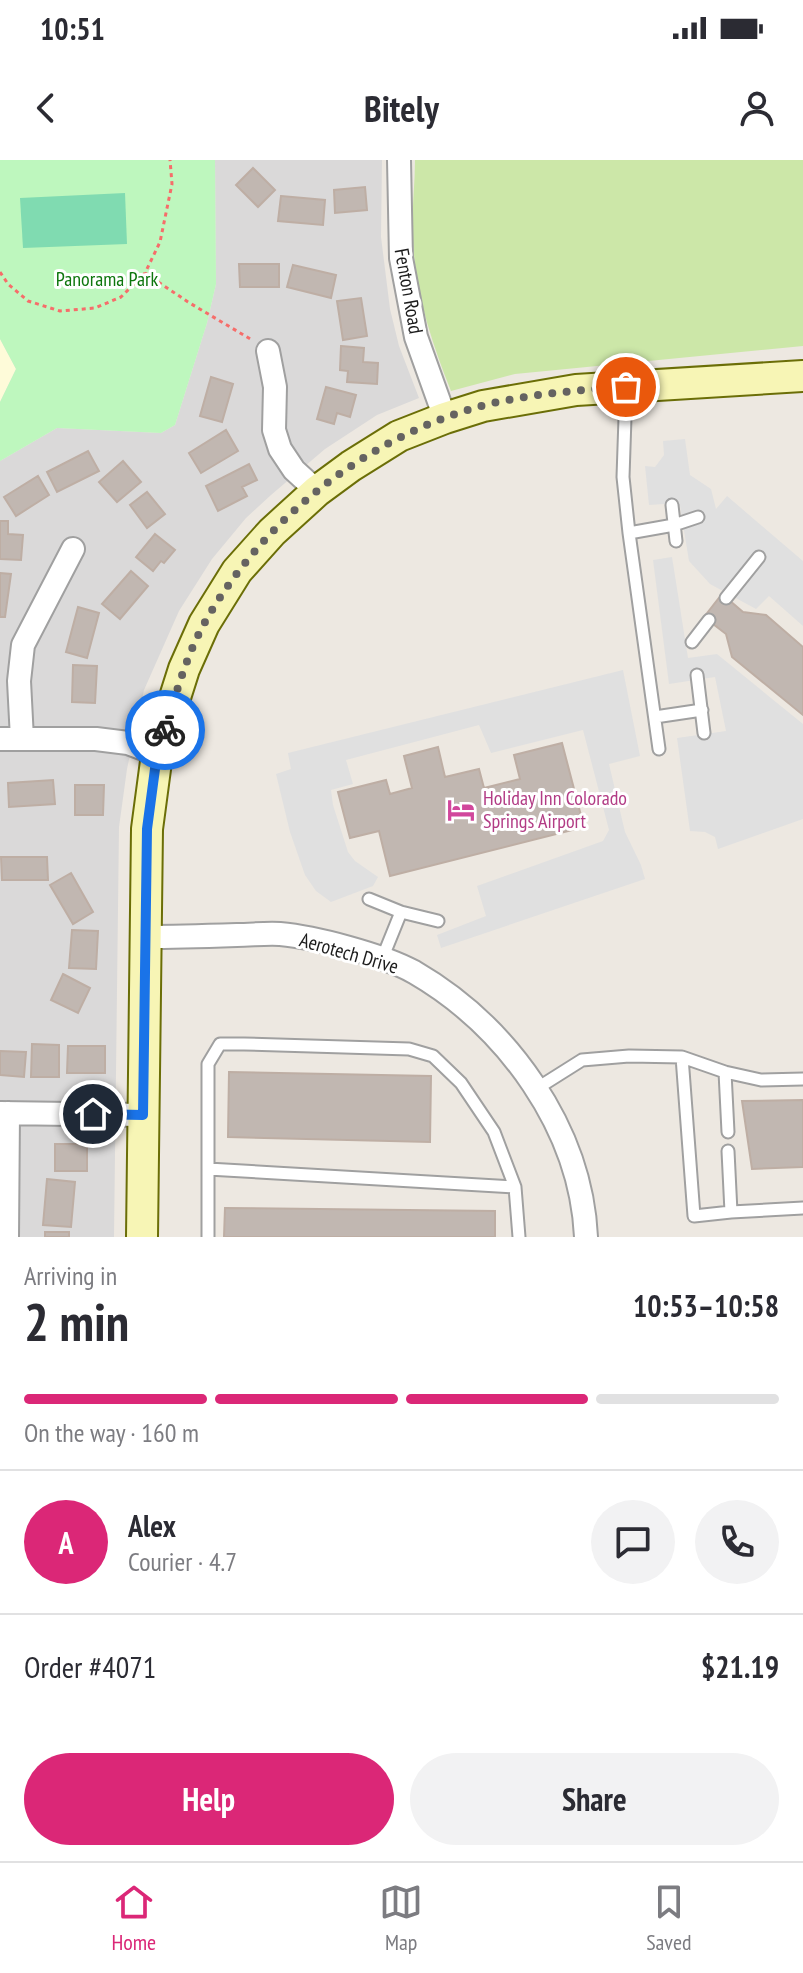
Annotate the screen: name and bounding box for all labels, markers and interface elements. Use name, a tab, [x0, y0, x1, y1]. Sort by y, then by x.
text: 10:51	[40, 9, 105, 48]
text: Bitely	[364, 85, 439, 132]
icon: back	[24, 86, 68, 130]
icon: person	[735, 86, 779, 130]
street label: Fenton Road	[389, 246, 429, 336]
park label: Panorama Park	[56, 266, 158, 292]
pin	[592, 353, 660, 421]
icon: bag	[604, 365, 648, 409]
courier	[125, 690, 205, 770]
icon: bike	[143, 708, 187, 752]
place label: Holiday Inn Colorado Springs Airport	[483, 785, 627, 834]
hotel icon: Holiday Inn Colorado Springs Airport	[446, 795, 476, 825]
street label: Aerotech Drive	[297, 927, 401, 979]
pin	[59, 1080, 127, 1148]
icon: home	[71, 1092, 115, 1136]
text: Arriving in	[24, 1259, 117, 1292]
text: 10:53–10:58	[633, 1286, 779, 1325]
text: 2 min	[24, 1288, 129, 1355]
text: On the way · 160 m	[24, 1416, 199, 1449]
button: chat	[591, 1500, 675, 1584]
button: phone	[695, 1500, 779, 1584]
text: Alex	[128, 1506, 176, 1545]
text: A	[58, 1523, 74, 1562]
text: Courier · 4.7	[128, 1545, 237, 1578]
text: Order #4071	[24, 1647, 156, 1686]
text: $21.19	[701, 1647, 779, 1686]
button: Help	[24, 1753, 394, 1845]
button: Share	[410, 1753, 779, 1845]
tab: Home	[111, 1880, 156, 1956]
tab: Map	[379, 1880, 423, 1956]
tab: Saved	[646, 1880, 692, 1956]

